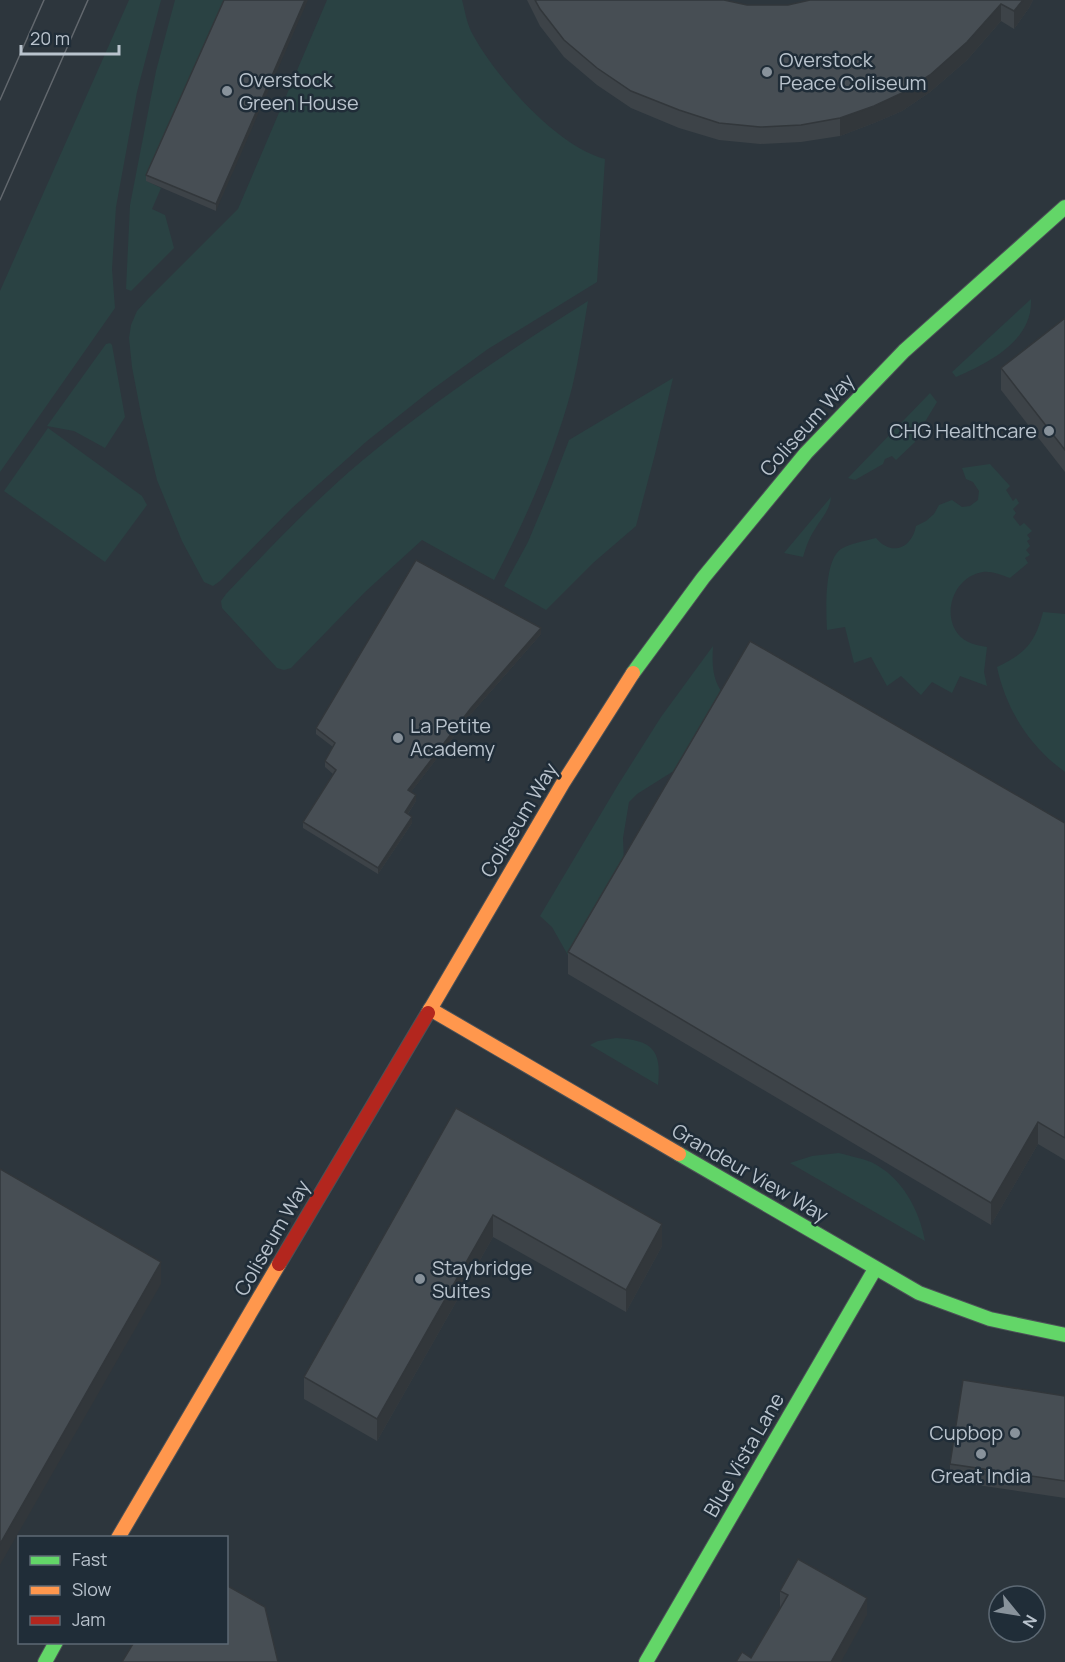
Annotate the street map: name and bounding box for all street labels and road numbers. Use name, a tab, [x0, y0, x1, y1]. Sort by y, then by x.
street label: Coliseum Way	[753, 367, 860, 482]
street label: Coliseum Way	[474, 757, 564, 882]
street label: Grandeur View Way	[667, 1117, 834, 1229]
street label: Coliseum Way	[228, 1175, 316, 1301]
street label: Blue Vista Lane	[697, 1388, 790, 1522]

